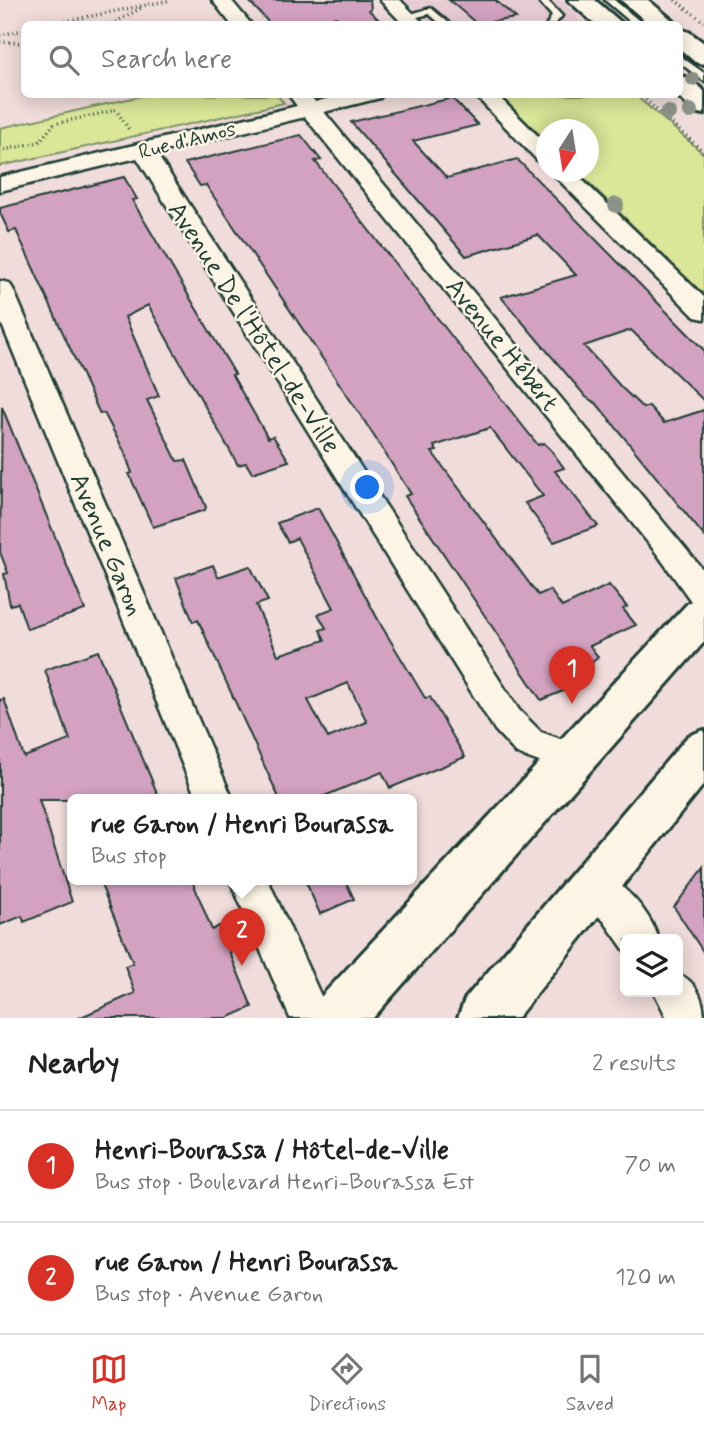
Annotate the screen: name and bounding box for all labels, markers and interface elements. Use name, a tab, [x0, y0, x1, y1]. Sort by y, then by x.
search box	[21, 21, 683, 98]
icon: search	[45, 41, 83, 79]
text: Search here	[101, 43, 232, 77]
street label: Rue d'Amos	[136, 115, 239, 167]
north arrow	[536, 119, 599, 182]
street label: Avenue De l'Hôtel-de-Ville	[159, 196, 348, 461]
street label: Avenue Hébert	[437, 271, 566, 419]
street label: Avenue Garon	[61, 468, 152, 621]
your location	[350, 470, 384, 504]
pin: 1	[549, 646, 595, 704]
popup	[67, 794, 417, 885]
text: rue Garon / Henri Bourassa	[91, 808, 393, 842]
text: Bus stop	[91, 842, 167, 872]
pin: 2	[219, 908, 265, 966]
map controls	[620, 934, 683, 997]
button: layers	[620, 934, 683, 997]
text: Nearby	[28, 1044, 119, 1083]
text: 2 results	[592, 1049, 676, 1079]
text: Henri-Bourassa / Hôtel-de-Ville	[95, 1134, 449, 1168]
text: 1	[46, 1151, 56, 1181]
text: 70 m	[624, 1151, 676, 1181]
text: Bus stop · Boulevard Henri-Bourassa Est	[95, 1168, 474, 1198]
text: rue Garon / Henri Bourassa	[95, 1246, 397, 1280]
text: 2	[45, 1263, 57, 1293]
text: 120 m	[615, 1263, 676, 1293]
text: Bus stop · Avenue Garon	[95, 1280, 323, 1310]
tab: Map	[90, 1350, 128, 1417]
tab: Directions	[308, 1350, 386, 1417]
tab: Saved	[566, 1350, 614, 1417]

